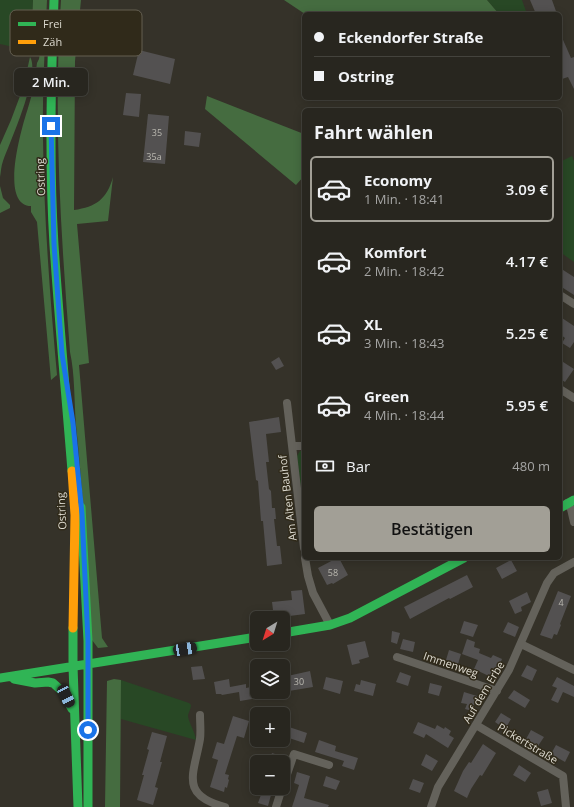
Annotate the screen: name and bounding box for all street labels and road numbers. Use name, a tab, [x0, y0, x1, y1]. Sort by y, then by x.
street label: Ostring	[32, 158, 48, 196]
street label: Am Alten Bauhof	[274, 453, 300, 542]
street label: Ostring	[53, 492, 69, 530]
street label: Immenweg	[422, 648, 480, 680]
street label: Auf dem Erbe	[459, 658, 507, 726]
street label: Pickertstraße	[495, 719, 561, 767]

